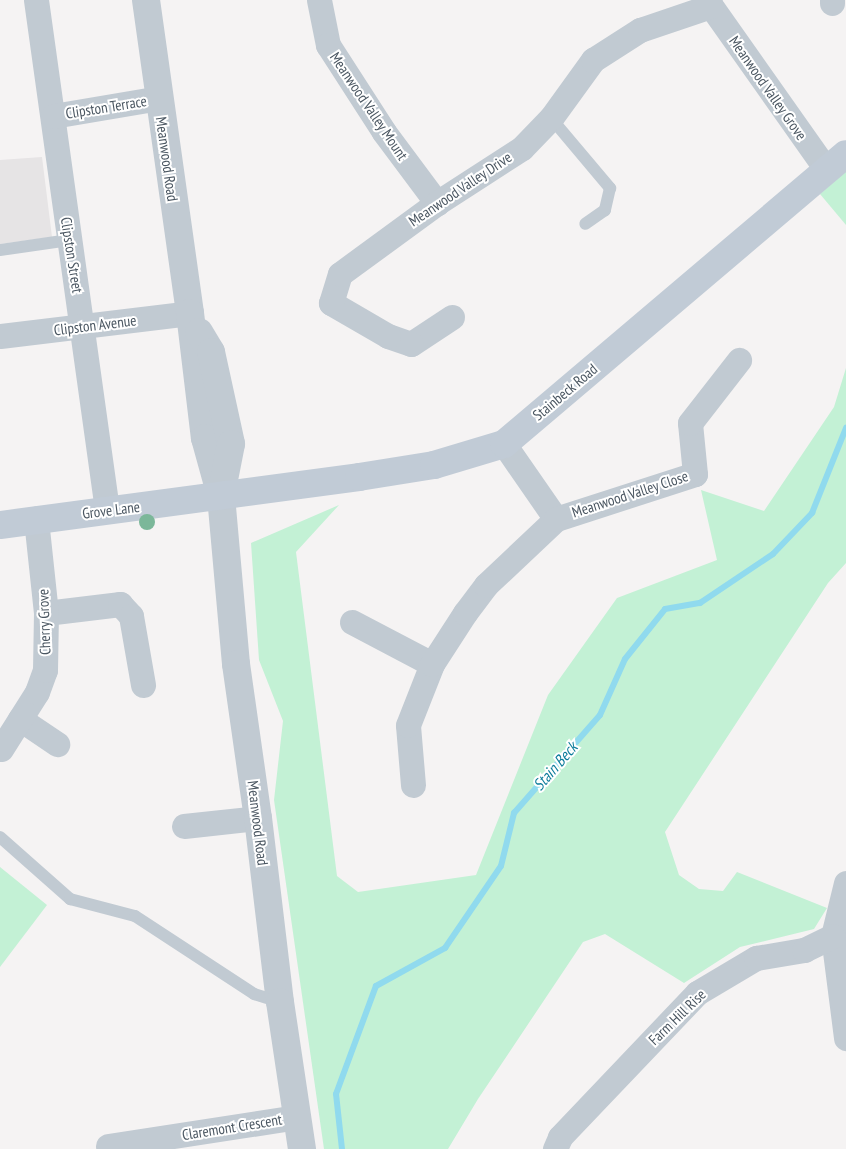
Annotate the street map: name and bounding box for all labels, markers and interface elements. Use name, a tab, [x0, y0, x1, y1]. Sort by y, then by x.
street label: Meanwood Valley Grove	[725, 32, 811, 144]
street label: Meanwood Valley Mount	[326, 48, 412, 164]
street label: Clipston Terrace	[64, 92, 148, 122]
street label: Meanwood Road	[152, 116, 182, 202]
street label: Meanwood Valley Drive	[405, 148, 515, 230]
street label: Clipston Street	[57, 216, 87, 294]
street label: Clipston Avenue	[53, 311, 137, 339]
street label: Stainbeck Road	[529, 360, 601, 424]
street label: Meanwood Valley Close	[569, 467, 691, 521]
street label: Grove Lane	[81, 498, 141, 522]
street label: Cherry Grove	[34, 588, 54, 656]
water label: Stain Beck	[529, 738, 581, 794]
street label: Meanwood Road	[244, 780, 272, 866]
street label: Farm Hill Rise	[645, 985, 709, 1049]
street label: Claremont Crescent	[181, 1110, 283, 1144]

